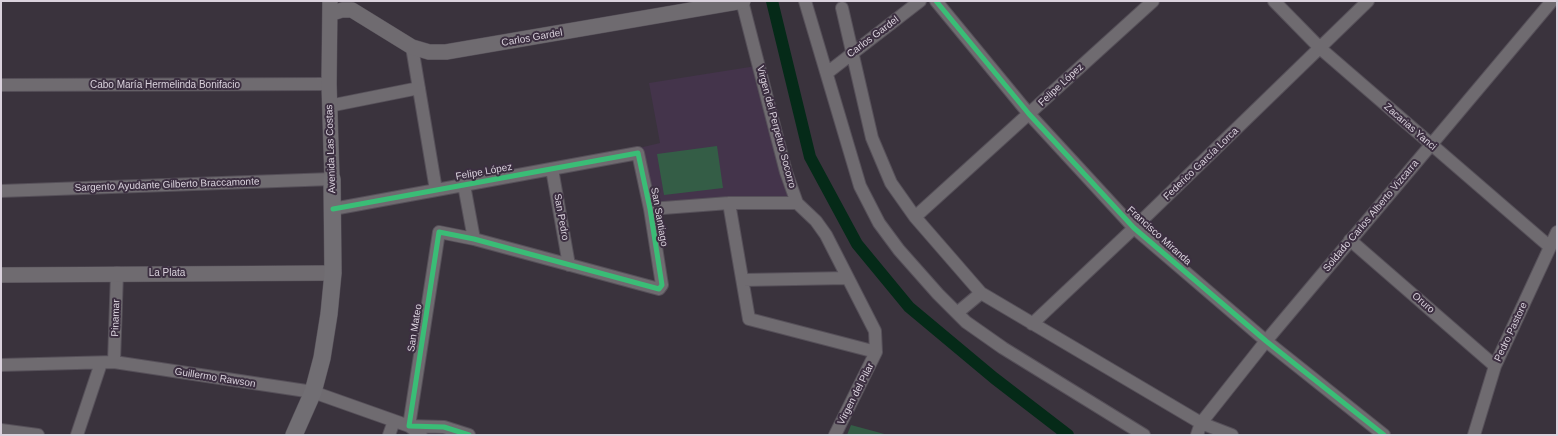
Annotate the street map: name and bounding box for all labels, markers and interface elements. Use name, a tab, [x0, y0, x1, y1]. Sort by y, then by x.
street label: Carlos Gardel	[845, 14, 901, 60]
street label: Carlos Gardel	[501, 27, 563, 49]
street label: Felipe López	[1036, 61, 1086, 109]
street label: Virgen del Perpetuo Socorro	[754, 65, 798, 189]
street label: Cabo María Hermelinda Bonifacio	[90, 79, 240, 91]
street label: Zacarias Yanci	[1381, 101, 1439, 153]
street label: Avenida Las Costas	[323, 104, 339, 194]
street label: Federico García Lorca	[1161, 125, 1241, 203]
street label: Soldado Carlos Alberto Vizcarra	[1321, 158, 1421, 274]
street label: Felipe López	[455, 161, 513, 183]
street label: Sargento Ayudante Gilberto Braccamonte	[74, 176, 260, 194]
street label: San Santiago	[648, 186, 670, 248]
street label: San Pedro	[551, 193, 571, 241]
street label: Francisco Miranda	[1124, 204, 1194, 268]
street label: La Plata	[149, 267, 185, 279]
street label: Oruro	[1409, 290, 1437, 316]
street label: Pinamar	[109, 299, 123, 337]
street label: Pedro Pastore	[1492, 300, 1530, 364]
street label: San Mateo	[405, 303, 425, 353]
street label: Virgen del Pilar	[835, 361, 877, 427]
street label: Guillermo Rawson	[174, 366, 256, 390]

